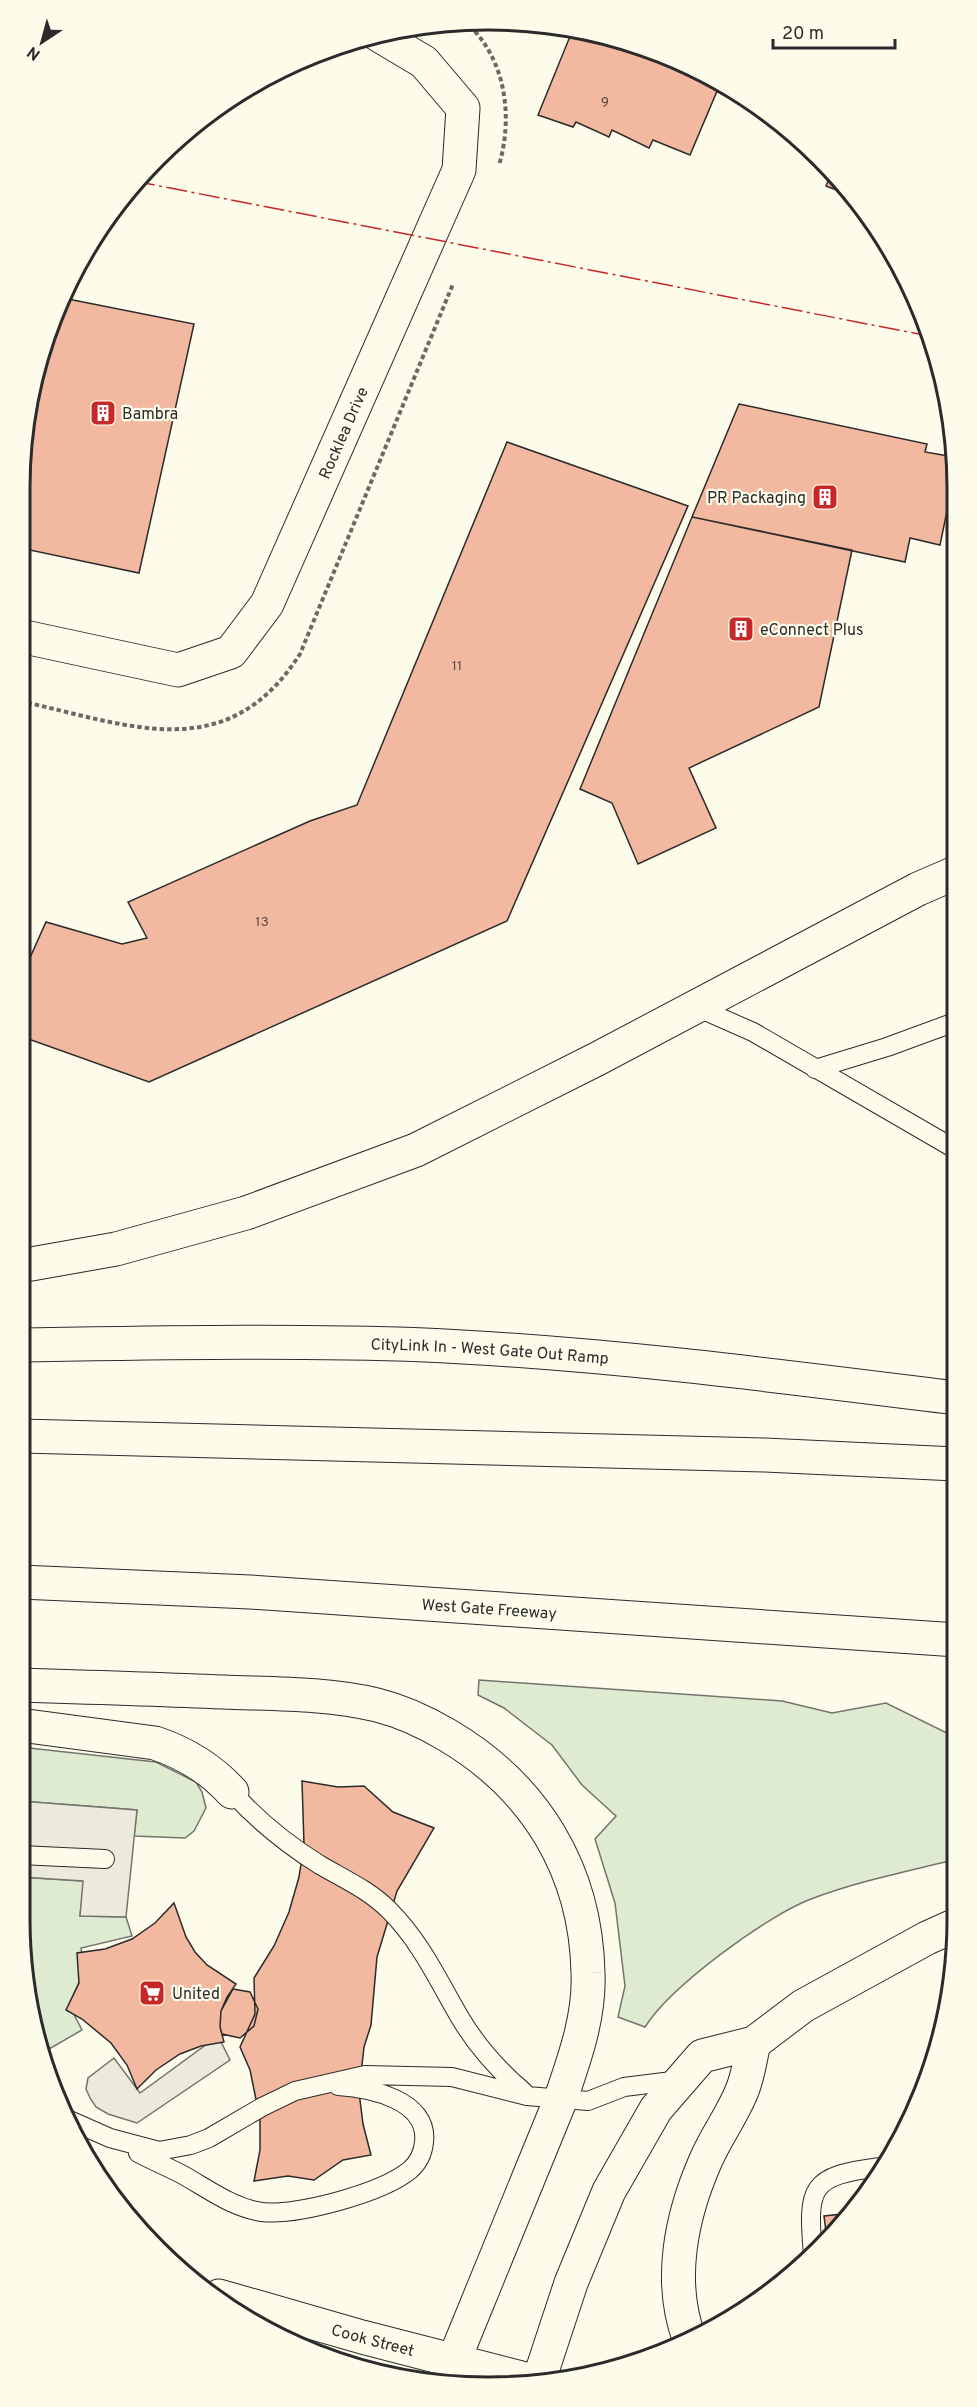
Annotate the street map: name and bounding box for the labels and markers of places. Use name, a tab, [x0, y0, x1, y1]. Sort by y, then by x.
building icon: Bambra	[88, 398, 118, 428]
place label: Bambra	[122, 405, 178, 425]
building icon: PR Packaging	[810, 482, 840, 512]
place label: PR Packaging	[707, 489, 806, 509]
building icon: eConnect Plus	[726, 614, 756, 644]
place label: eConnect Plus	[760, 621, 864, 641]
supermarket icon: United	[137, 1978, 167, 2008]
place label: United	[172, 1985, 220, 2005]

